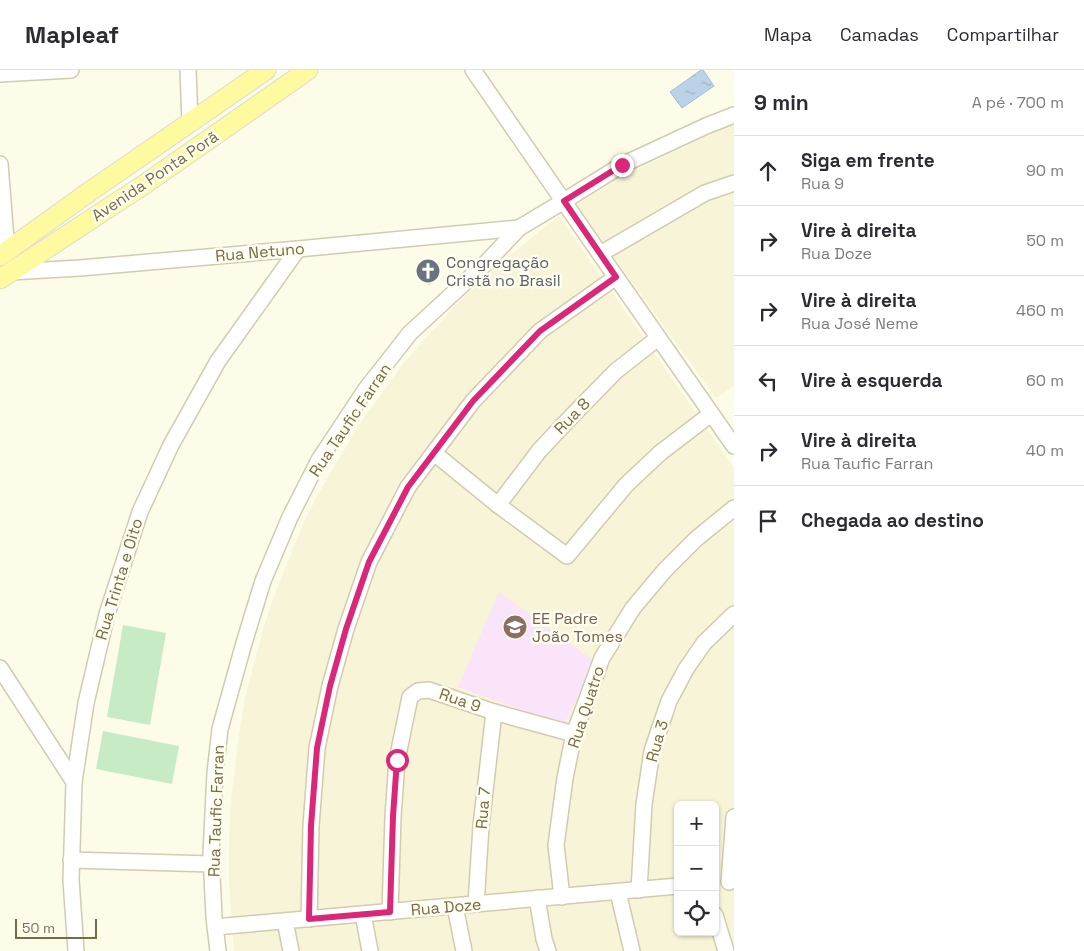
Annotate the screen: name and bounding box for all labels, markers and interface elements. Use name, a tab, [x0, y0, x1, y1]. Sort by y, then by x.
text: Mapleaf	[25, 19, 119, 50]
text: Mapa	[764, 23, 812, 46]
text: Camadas	[840, 23, 919, 46]
text: Compartilhar	[947, 23, 1059, 46]
text: 9 min	[754, 89, 809, 116]
text: A pé · 700 m	[972, 92, 1064, 113]
street label: Avenida Ponta Porã	[88, 126, 222, 226]
text: Siga em frente	[801, 148, 935, 173]
route end	[611, 154, 634, 177]
icon: ahead	[754, 157, 782, 185]
text: 90 m	[1026, 160, 1064, 181]
text: Rua 9	[801, 173, 844, 194]
text: Vire à direita	[801, 218, 917, 243]
icon: right	[754, 227, 782, 255]
text: 50 m	[1026, 230, 1064, 251]
street label: Rua Netuno	[214, 238, 306, 266]
text: Rua Doze	[801, 243, 872, 264]
place label: Congregação Cristã no Brasil	[446, 252, 561, 291]
church icon: Congregação Cristã no Brasil	[415, 258, 441, 284]
text: Vire à direita	[801, 288, 917, 313]
icon: right	[754, 297, 782, 325]
text: 460 m	[1016, 300, 1064, 321]
text: Rua José Neme	[801, 313, 919, 334]
street label: Rua Taufic Farran	[304, 359, 396, 481]
icon: left	[754, 367, 782, 395]
text: Vire à esquerda	[801, 368, 943, 393]
text: 60 m	[1026, 370, 1064, 391]
street label: Rua 8	[549, 393, 595, 439]
text: Vire à direita	[801, 428, 917, 453]
icon: right	[754, 437, 782, 465]
text: 40 m	[1026, 440, 1064, 461]
text: Rua Taufic Farran	[801, 453, 933, 474]
icon: arrive	[754, 507, 782, 535]
text: Chegada ao destino	[801, 508, 984, 533]
street label: Rua Trinta e Oito	[90, 516, 148, 642]
place label: EE Padre João Tomes	[532, 608, 623, 647]
school or university icon: EE Padre João Tomes	[502, 614, 528, 640]
street label: Rua Quatro	[563, 663, 609, 751]
street label: Rua 9	[436, 683, 484, 717]
street label: Rua 3	[641, 717, 673, 765]
street label: Rua Taufic Farran	[203, 744, 229, 878]
route start	[386, 749, 409, 772]
street label: Rua 7	[471, 786, 495, 830]
map controls	[674, 801, 719, 936]
button: +	[674, 801, 719, 846]
button: −	[674, 846, 719, 891]
button: locate	[674, 891, 719, 936]
street label: Rua Doze	[410, 893, 482, 921]
scale bar	[15, 916, 98, 939]
text: 50 m	[22, 919, 55, 937]

